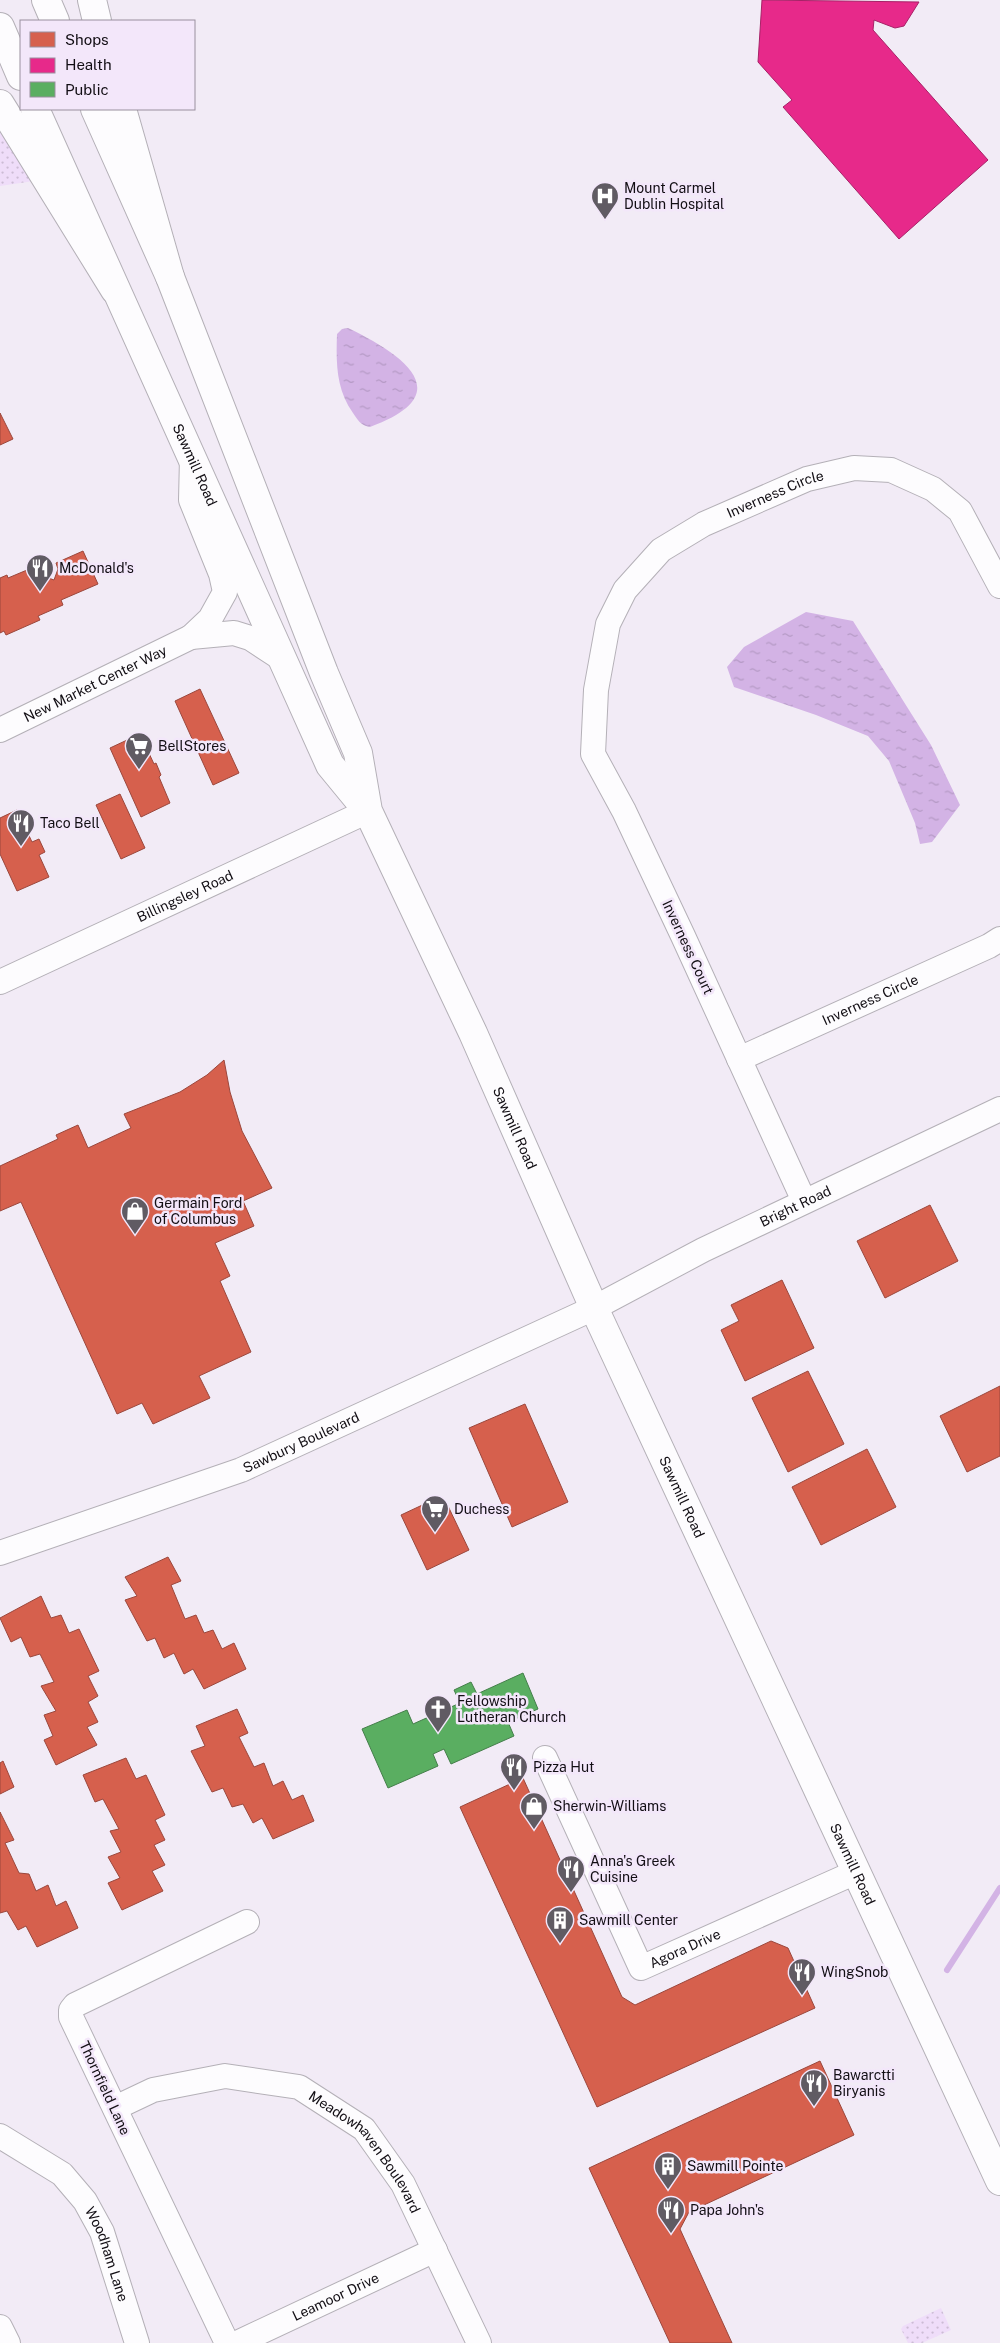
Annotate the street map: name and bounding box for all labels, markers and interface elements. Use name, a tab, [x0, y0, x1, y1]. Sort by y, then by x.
legend	[20, 20, 195, 110]
text: Shops	[65, 31, 109, 48]
text: Health	[65, 56, 112, 73]
text: Public	[65, 81, 109, 98]
place label: Mount Carmel Dublin Hospital	[624, 180, 724, 212]
hospital icon: Mount Carmel Dublin Hospital	[590, 181, 620, 220]
street label: Sawmill Road	[170, 421, 220, 508]
street label: Inverness Circle	[724, 467, 825, 521]
restaurant icon: McDonald's	[25, 553, 55, 592]
place label: McDonald's	[59, 560, 134, 576]
street label: New Market Center Way	[21, 642, 170, 725]
supermarket icon: BellStores	[124, 731, 154, 770]
place label: BellStores	[158, 738, 226, 754]
restaurant icon: Taco Bell	[6, 808, 36, 847]
place label: Taco Bell	[40, 815, 100, 831]
street label: Billingsley Road	[134, 867, 236, 925]
street label: Inverness Court	[659, 897, 717, 997]
street label: Inverness Circle	[820, 971, 921, 1028]
street label: Sawmill Road	[490, 1084, 540, 1172]
street label: Bright Road	[757, 1182, 834, 1230]
place label: Germain Ford of Columbus	[154, 1195, 242, 1227]
shop icon: Germain Ford of Columbus	[120, 1196, 150, 1235]
street label: Sawbury Boulevard	[240, 1409, 362, 1476]
street label: Sawmill Road	[656, 1453, 708, 1540]
supermarket icon: Duchess	[420, 1494, 450, 1533]
place label: Duchess	[454, 1501, 509, 1517]
place label: Fellowship Lutheran Church	[457, 1693, 566, 1725]
church icon: Fellowship Lutheran Church	[423, 1694, 453, 1733]
restaurant icon: Pizza Hut	[499, 1752, 529, 1791]
place label: Pizza Hut	[533, 1759, 595, 1775]
shop icon: Sherwin-Williams	[519, 1791, 549, 1830]
place label: Sherwin-Williams	[553, 1798, 666, 1814]
street label: Sawmill Road	[827, 1821, 879, 1908]
place label: Anna's Greek Cuisine	[590, 1853, 675, 1885]
restaurant icon: Anna's Greek Cuisine	[556, 1854, 586, 1893]
building icon: Sawmill Center	[545, 1905, 575, 1944]
place label: Sawmill Center	[579, 1912, 678, 1928]
street label: Agora Drive	[647, 1926, 723, 1971]
restaurant icon: WingSnob	[787, 1957, 817, 1996]
place label: WingSnob	[821, 1964, 888, 1980]
street label: Thornfield Lane	[76, 2039, 134, 2138]
place label: Bawarctti Biryanis	[833, 2067, 895, 2099]
restaurant icon: Bawarctti Biryanis	[799, 2068, 829, 2107]
street label: Meadowhaven Boulevard	[306, 2088, 424, 2216]
building icon: Sawmill Pointe	[653, 2151, 683, 2190]
place label: Sawmill Pointe	[687, 2158, 783, 2174]
restaurant icon: Papa John's	[656, 2195, 686, 2234]
place label: Papa John's	[690, 2202, 764, 2218]
street label: Woodham Lane	[82, 2204, 131, 2304]
street label: Leamoor Drive	[290, 2269, 382, 2324]

